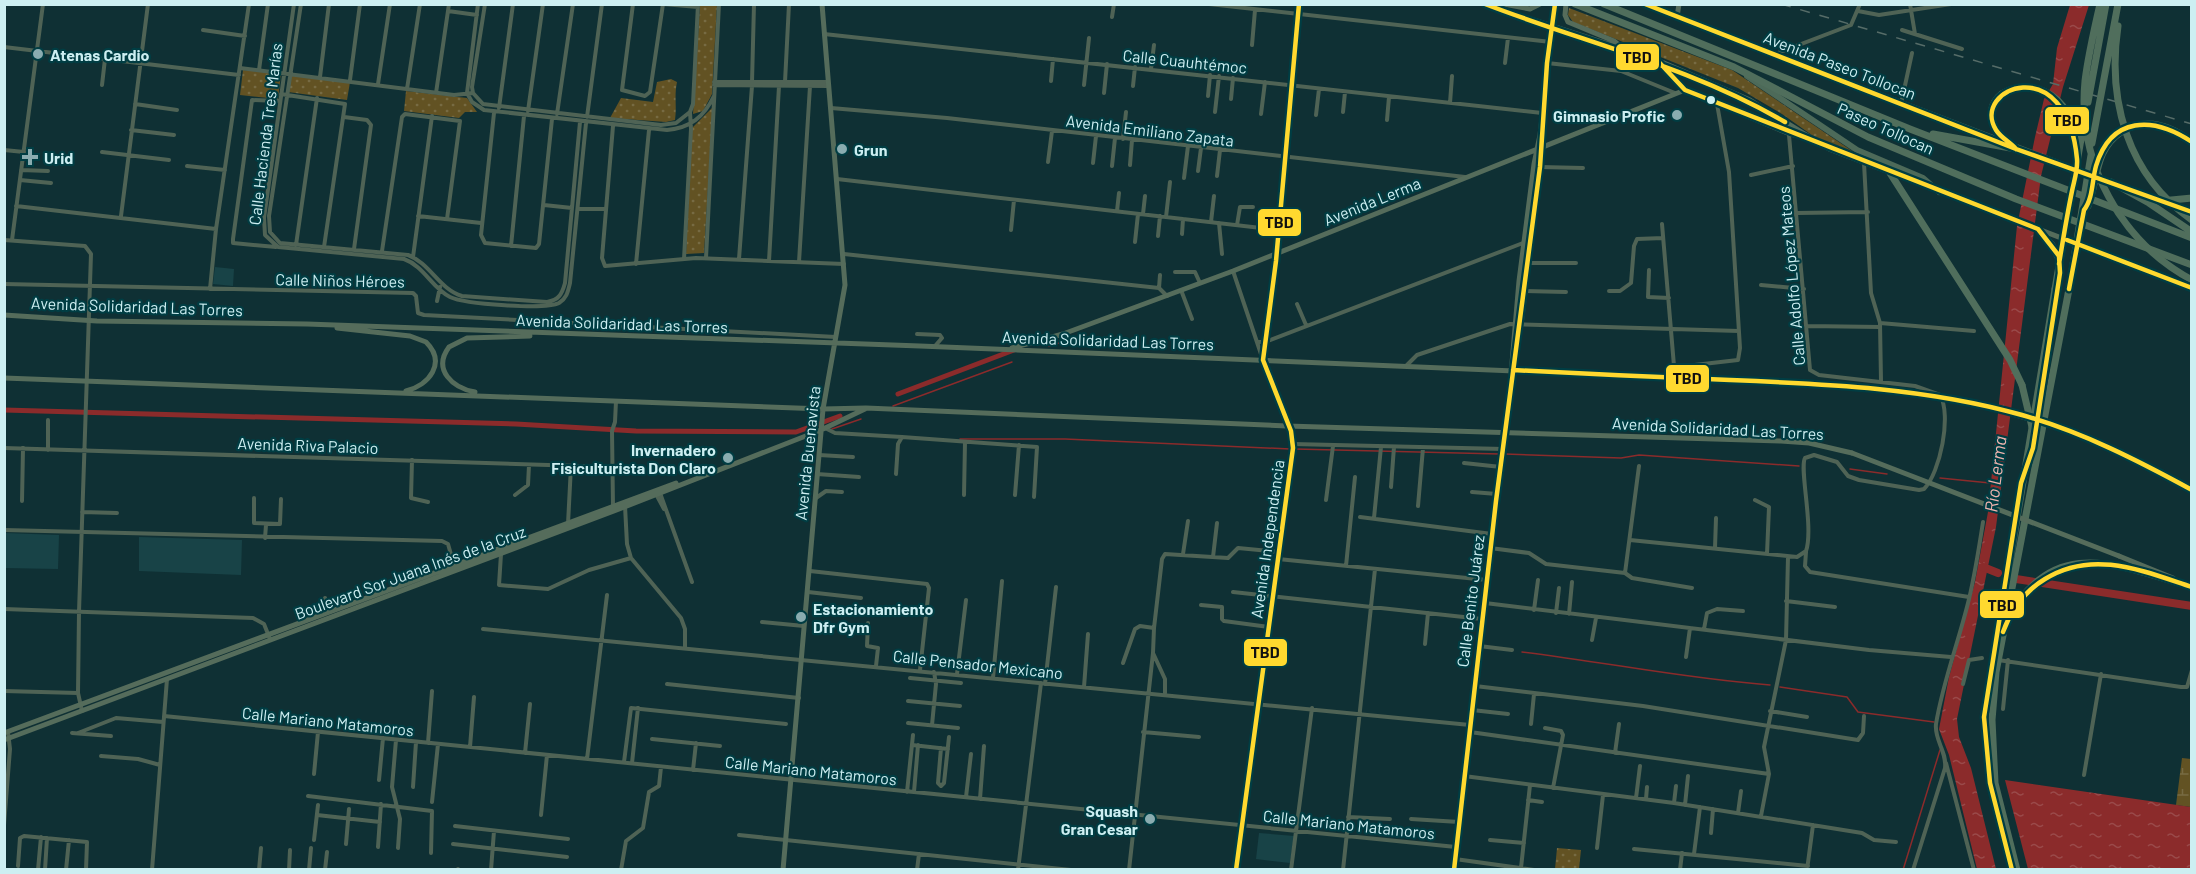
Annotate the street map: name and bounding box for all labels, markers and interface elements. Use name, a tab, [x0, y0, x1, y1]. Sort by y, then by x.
street label: Avenida Paseo Tollocan	[1761, 27, 1919, 103]
street label: Calle Hacienda Tres Marías	[244, 42, 286, 226]
line badge: TBD	[1615, 43, 1660, 71]
place label: Atenas Cardio	[50, 45, 150, 64]
street label: Calle Cuauhtémoc	[1122, 45, 1248, 77]
marker: Atenas Cardio	[31, 47, 45, 61]
text: TBD	[1622, 47, 1652, 66]
unlabelled marker	[1705, 94, 1717, 106]
street label: Paseo Tollocan	[1835, 98, 1937, 158]
place label: Gimnasio Profic	[1553, 106, 1665, 125]
line badge: TBD	[2044, 106, 2090, 135]
marker: Gimnasio Profic	[1670, 108, 1684, 122]
street label: Avenida Emiliano Zapata	[1065, 110, 1235, 150]
text: TBD	[2052, 110, 2082, 129]
place label: Grun	[854, 140, 887, 159]
marker: Grun	[835, 142, 849, 156]
marker: Urid	[21, 148, 39, 166]
place label: Urid	[44, 148, 73, 167]
street label: Avenida Lerma	[1321, 173, 1423, 229]
street label: Calle Adolfo López Mateos	[1774, 186, 1808, 366]
line badge: TBD	[1257, 208, 1302, 237]
text: TBD	[1264, 212, 1294, 231]
street label: Calle Niños Héroes	[275, 269, 405, 291]
street label: Avenida Solidaridad Las Torres	[31, 293, 243, 319]
street label: Avenida Solidaridad Las Torres	[516, 310, 728, 336]
street label: Avenida Solidaridad Las Torres	[1002, 327, 1214, 353]
line badge: TBD	[1665, 364, 1710, 393]
text: TBD	[1672, 368, 1702, 387]
street label: Avenida Buenavista	[791, 385, 823, 521]
street label: Avenida Solidaridad Las Torres	[1612, 413, 1824, 443]
street label: Avenida Riva Palacio	[237, 433, 379, 457]
water label: Río Lerma	[1979, 434, 2011, 514]
place label: Invernadero Fisiculturista Don Claro	[551, 440, 716, 477]
marker: Invernadero Fisiculturista Don Claro	[721, 451, 735, 465]
street label: Avenida Independencia	[1246, 458, 1288, 620]
street label: Boulevard Sor Juana Inés de la Cruz	[292, 521, 528, 623]
street label: Calle Benito Juárez	[1452, 534, 1488, 668]
line badge: TBD	[1979, 590, 2025, 619]
text: TBD	[1987, 595, 2017, 614]
place label: Estacionamiento Dfr Gym	[813, 599, 934, 636]
marker: Estacionamiento Dfr Gym	[794, 610, 808, 624]
line badge: TBD	[1243, 638, 1288, 667]
text: TBD	[1250, 642, 1280, 661]
street label: Calle Pensador Mexicano	[892, 646, 1064, 682]
street label: Calle Mariano Matamoros	[241, 703, 415, 739]
street label: Calle Mariano Matamoros	[724, 752, 898, 788]
place label: Squash Gran Cesar	[1061, 801, 1138, 838]
street label: Calle Mariano Matamoros	[1262, 806, 1436, 842]
marker: Squash Gran Cesar	[1143, 812, 1157, 826]

